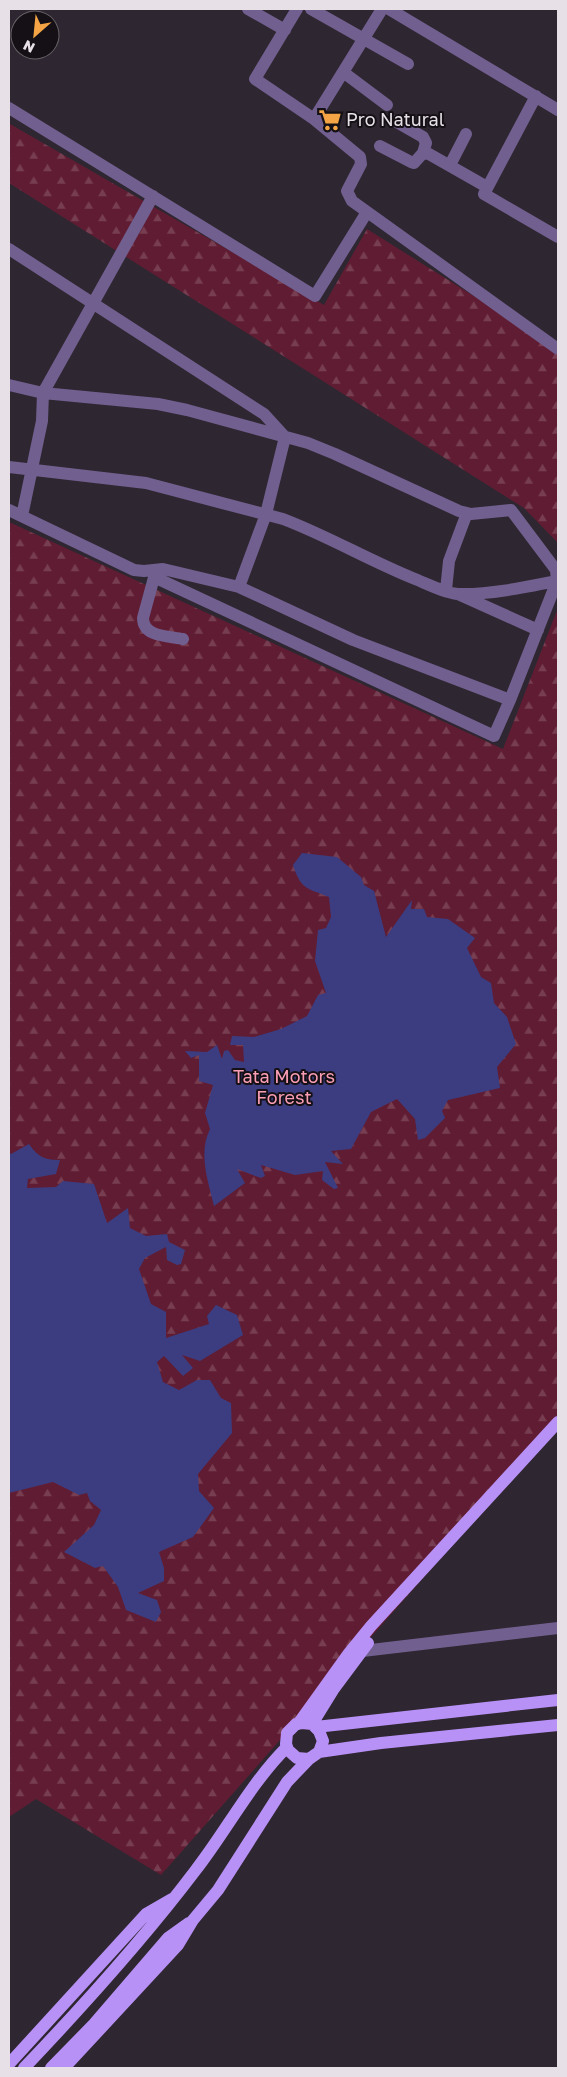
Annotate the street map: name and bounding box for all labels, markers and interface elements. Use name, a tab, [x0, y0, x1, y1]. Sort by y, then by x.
north arrow	[10, 10, 60, 60]
text: N	[20, 37, 37, 57]
supermarket icon: Pro Natural	[317, 107, 343, 133]
place label: Pro Natural	[346, 108, 445, 130]
park label: Tata Motors Forest	[233, 1065, 335, 1108]

